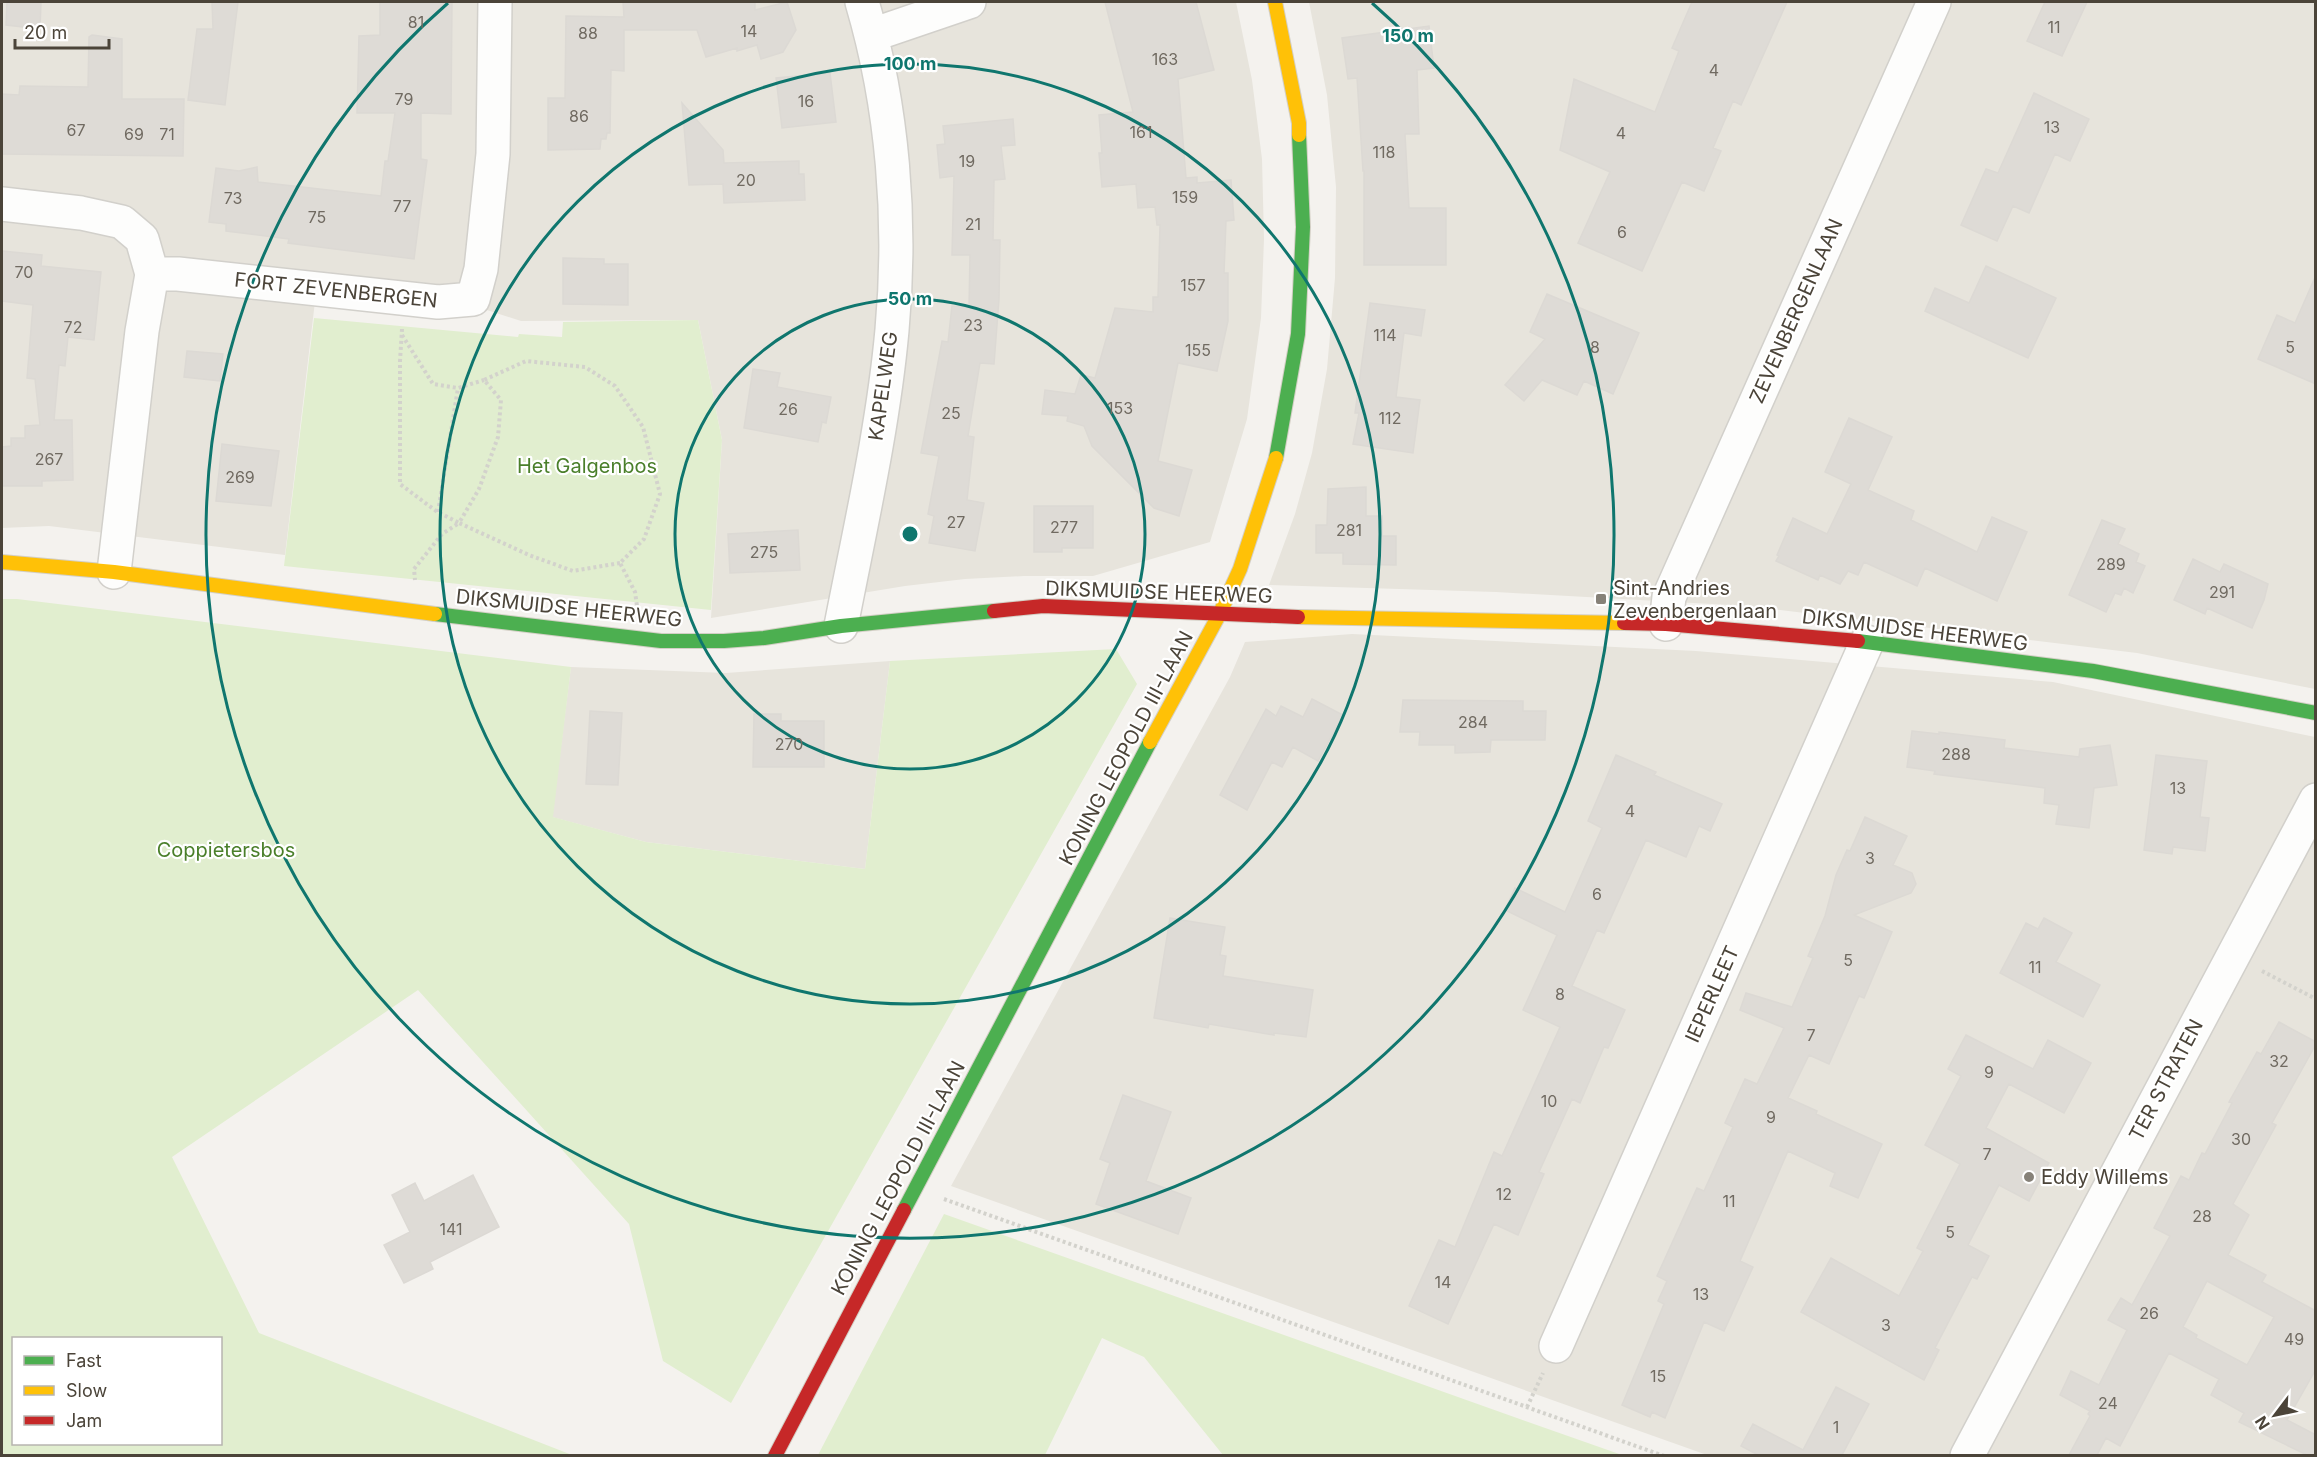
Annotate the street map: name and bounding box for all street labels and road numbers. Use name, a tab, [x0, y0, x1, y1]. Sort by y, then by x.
street label: ZEVENBERGENLAAN	[1744, 215, 1848, 407]
street label: FORT ZEVENBERGEN	[233, 267, 439, 313]
street label: KAPELWEG	[863, 330, 903, 442]
street label: DIKSMUIDSE HEERWEG	[1045, 576, 1273, 608]
street label: DIKSMUIDSE HEERWEG	[455, 584, 683, 632]
street label: DIKSMUIDSE HEERWEG	[1801, 604, 2029, 656]
street label: KONING LEOPOLD III-LAAN	[1054, 627, 1198, 869]
street label: IEPERLEET	[1680, 942, 1744, 1046]
street label: TER STRATEN	[2124, 1015, 2208, 1145]
street label: KONING LEOPOLD III-LAAN	[826, 1057, 970, 1299]

